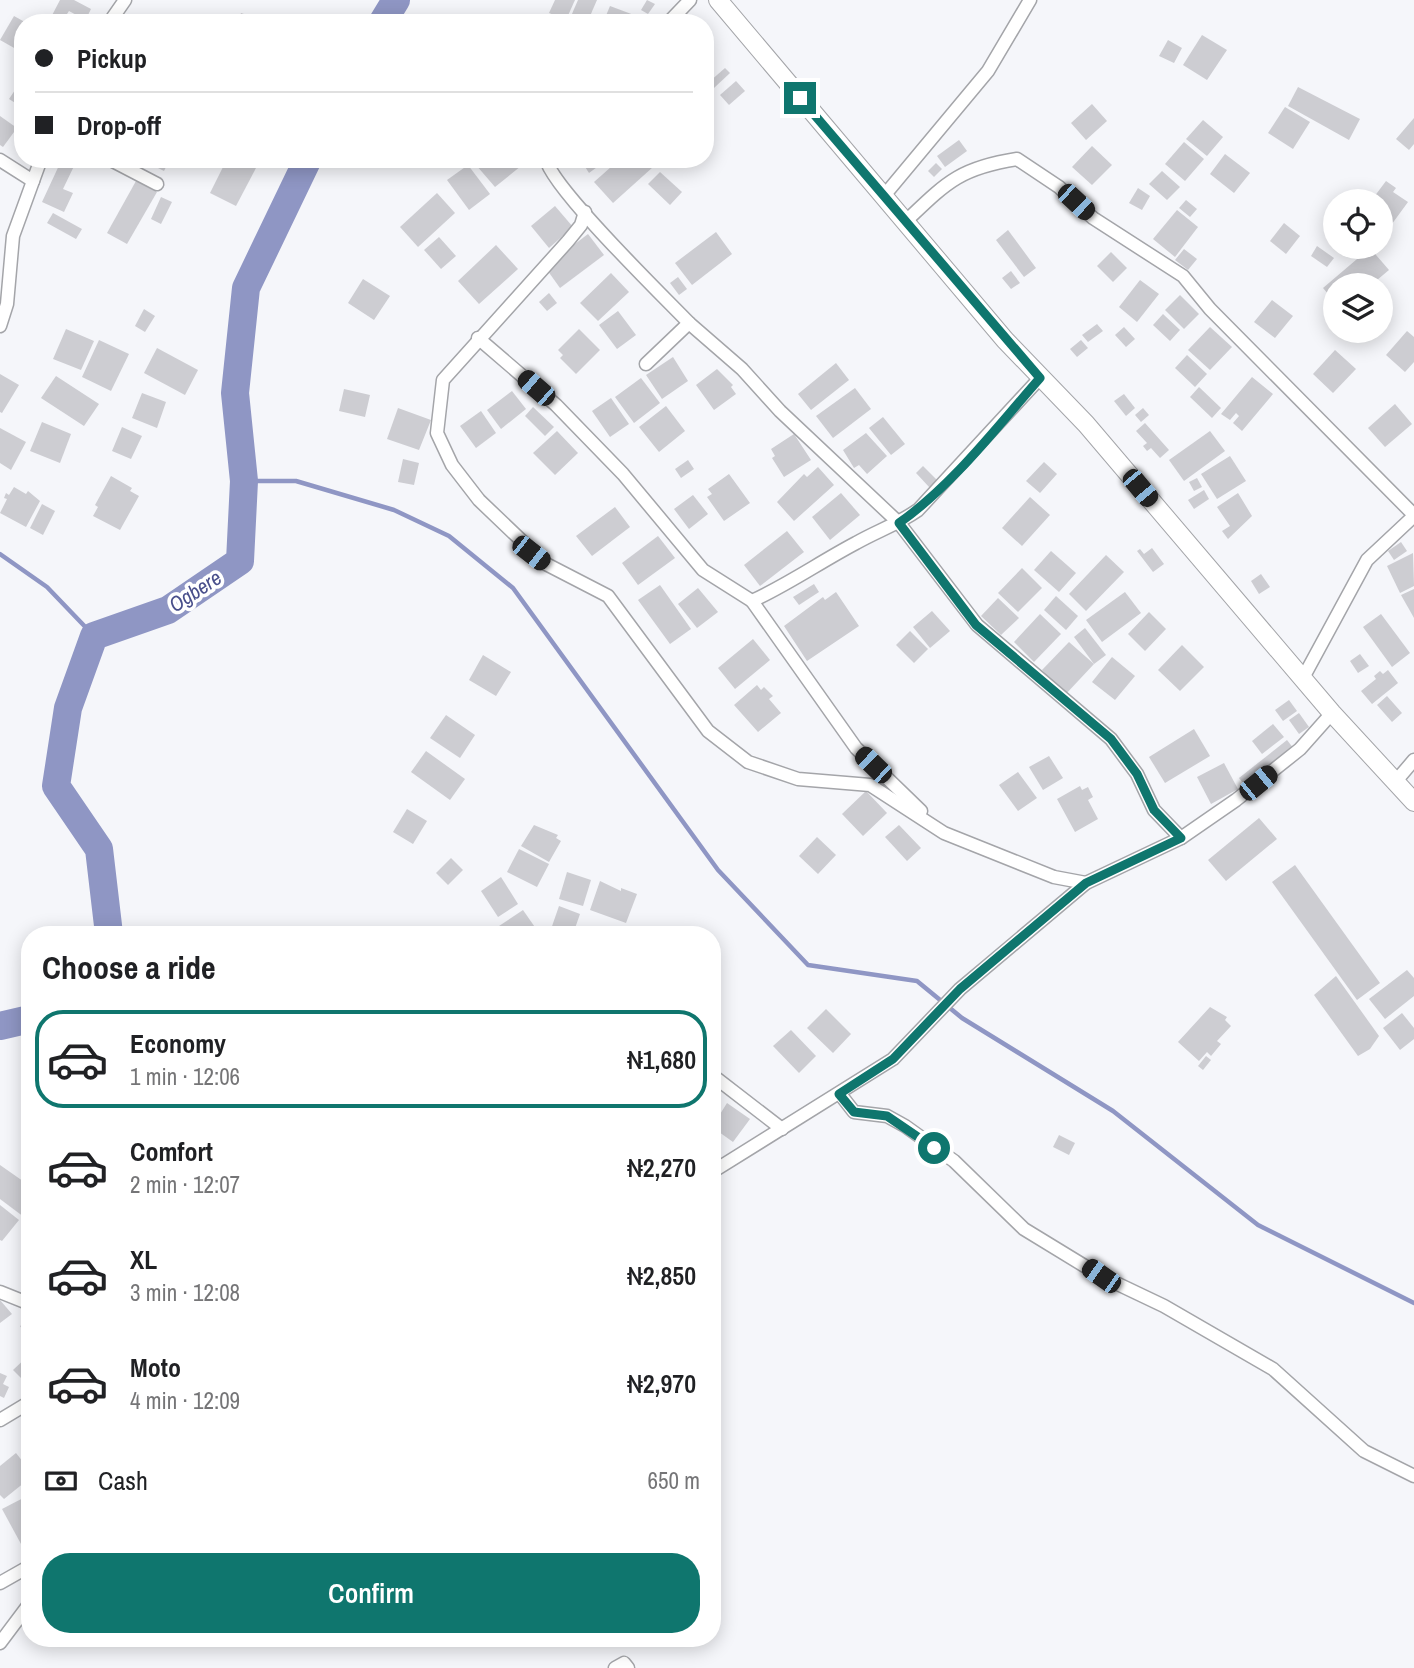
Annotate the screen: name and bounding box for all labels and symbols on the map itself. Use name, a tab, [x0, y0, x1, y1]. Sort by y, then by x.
route end	[784, 82, 816, 114]
car	[1054, 180, 1099, 224]
car	[514, 366, 559, 410]
car	[1119, 465, 1162, 511]
car	[508, 532, 555, 574]
water label: Ogbere	[163, 563, 227, 619]
car	[851, 743, 896, 787]
car	[1236, 762, 1281, 804]
route start	[918, 1132, 950, 1164]
car	[1078, 1255, 1125, 1297]

